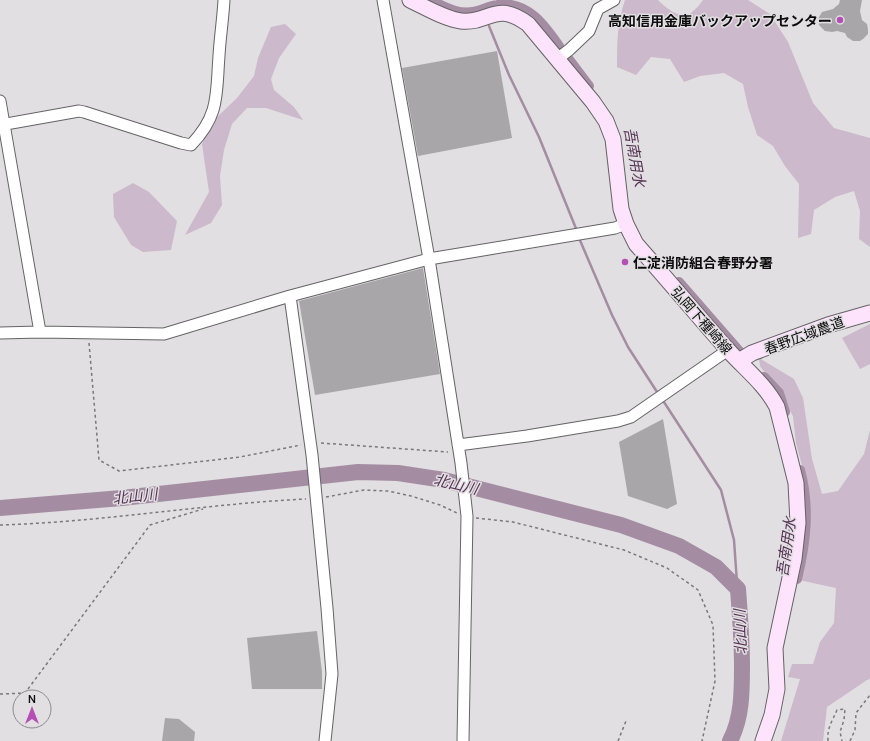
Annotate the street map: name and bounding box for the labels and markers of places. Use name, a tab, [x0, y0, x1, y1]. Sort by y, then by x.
place label: 高知信用金庫バックアップセンター	[608, 11, 832, 30]
marker: 高知信用金庫バックアップセンター	[835, 15, 845, 25]
place label: 仁淀消防組合春野分署	[633, 253, 773, 272]
marker: 仁淀消防組合春野分署	[620, 257, 630, 267]

